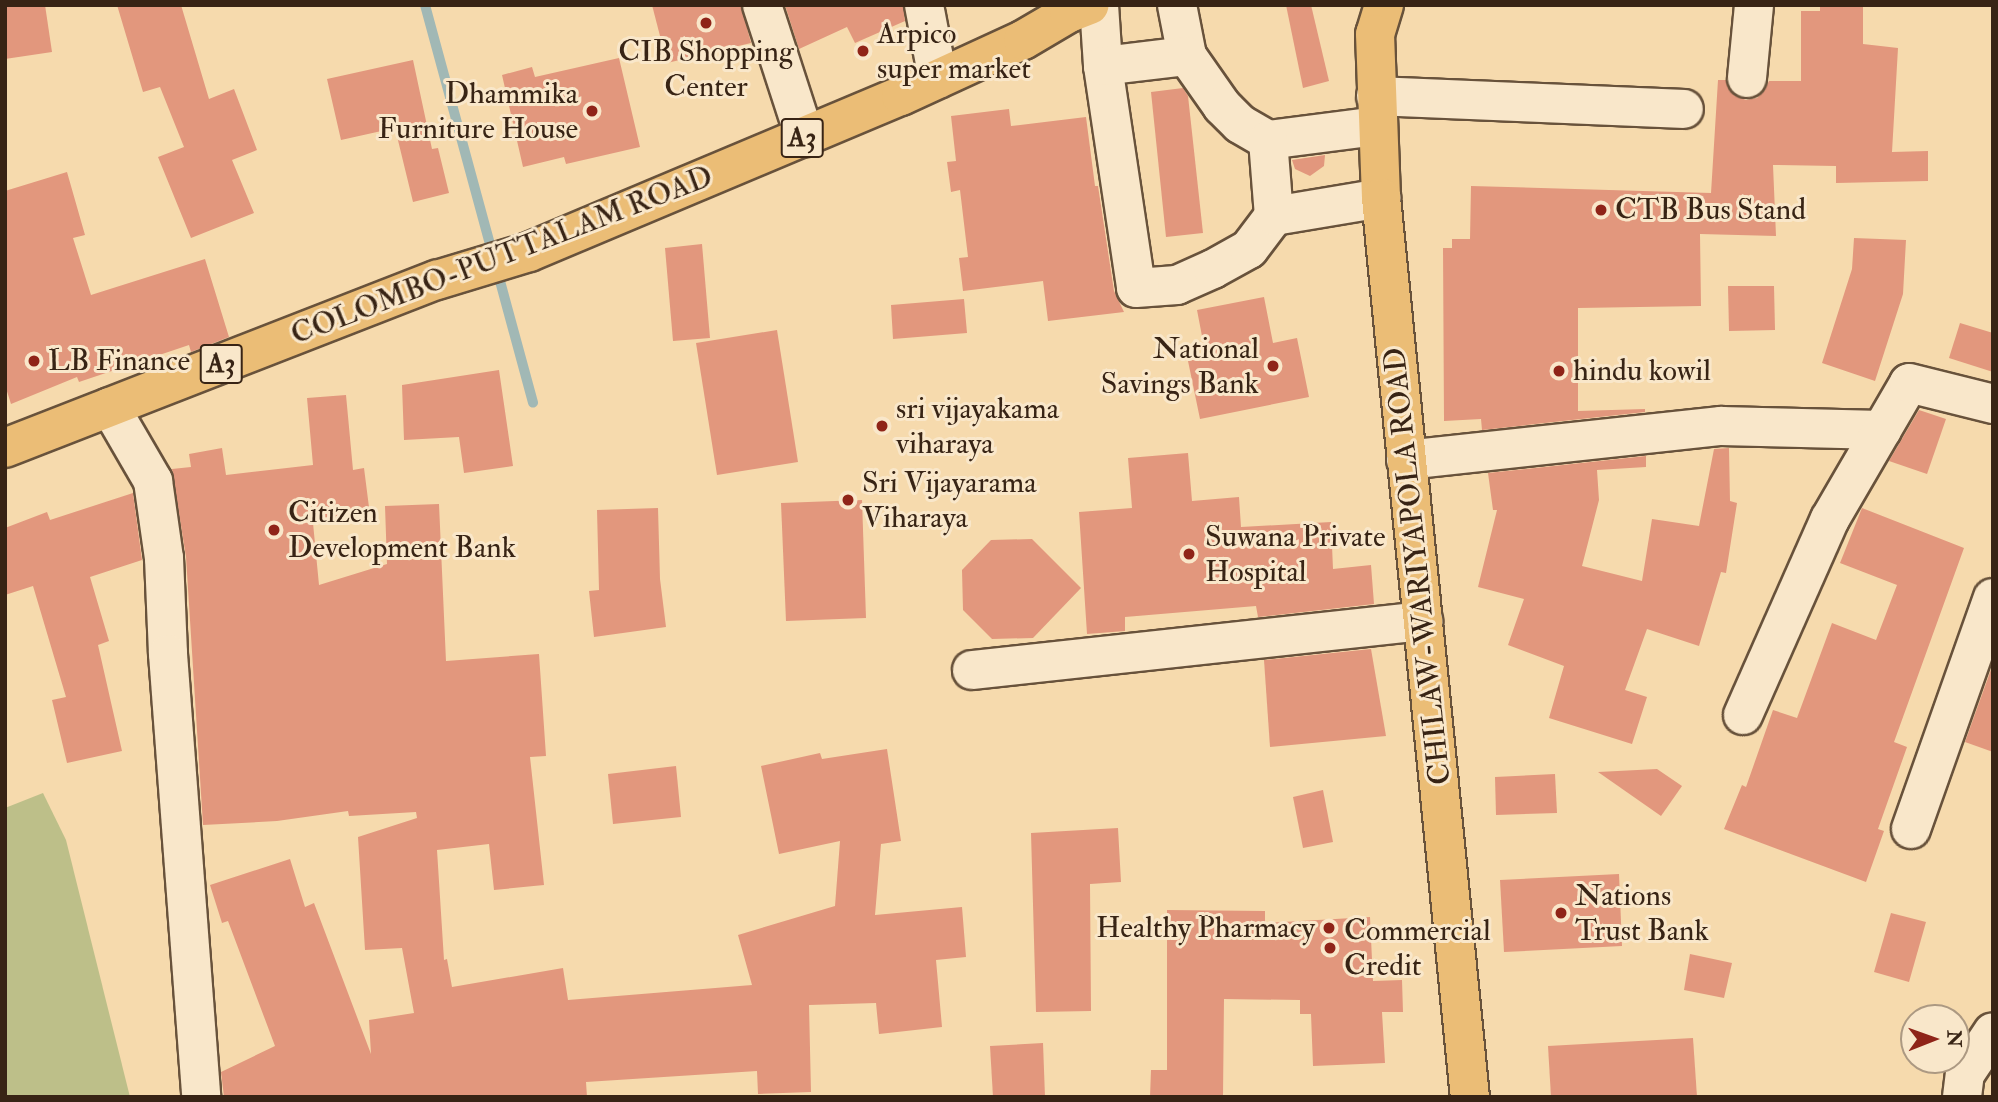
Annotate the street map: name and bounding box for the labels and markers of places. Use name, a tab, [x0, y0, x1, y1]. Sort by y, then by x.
marker: CIB Shopping Center	[698, 15, 714, 31]
place label: Arpico super market	[877, 16, 1031, 86]
place label: CIB Shopping Center	[618, 34, 794, 104]
marker: Arpico super market	[855, 43, 871, 59]
place label: Dhammika Furniture House	[378, 76, 578, 146]
marker: Dhammika Furniture House	[584, 103, 600, 119]
place label: CTB Bus Stand	[1615, 192, 1806, 228]
marker: CTB Bus Stand	[1593, 202, 1609, 218]
place label: National Savings Bank	[1101, 331, 1259, 402]
place label: LB Finance	[48, 343, 190, 379]
marker: LB Finance	[26, 353, 42, 369]
place label: hindu kowil	[1573, 353, 1711, 389]
marker: National Savings Bank	[1265, 358, 1281, 374]
marker: hindu kowil	[1551, 363, 1567, 379]
place label: sri vijayakama viharaya	[896, 391, 1059, 462]
marker: sri vijayakama viharaya	[874, 418, 890, 434]
place label: Sri Vijayarama Viharaya	[862, 465, 1037, 536]
marker: Sri Vijayarama Viharaya	[840, 492, 856, 508]
place label: Citizen Development Bank	[288, 495, 516, 566]
place label: Suwana Private Hospital	[1205, 519, 1386, 590]
marker: Citizen Development Bank	[266, 522, 282, 538]
marker: Suwana Private Hospital	[1179, 544, 1199, 564]
place label: Nations Trust Bank	[1575, 878, 1709, 948]
marker: Nations Trust Bank	[1553, 905, 1569, 921]
place label: Healthy Pharmacy	[1096, 910, 1315, 946]
place label: Commercial Credit	[1344, 913, 1491, 984]
marker: Healthy Pharmacy	[1321, 920, 1337, 936]
marker: Commercial Credit	[1322, 940, 1338, 956]

